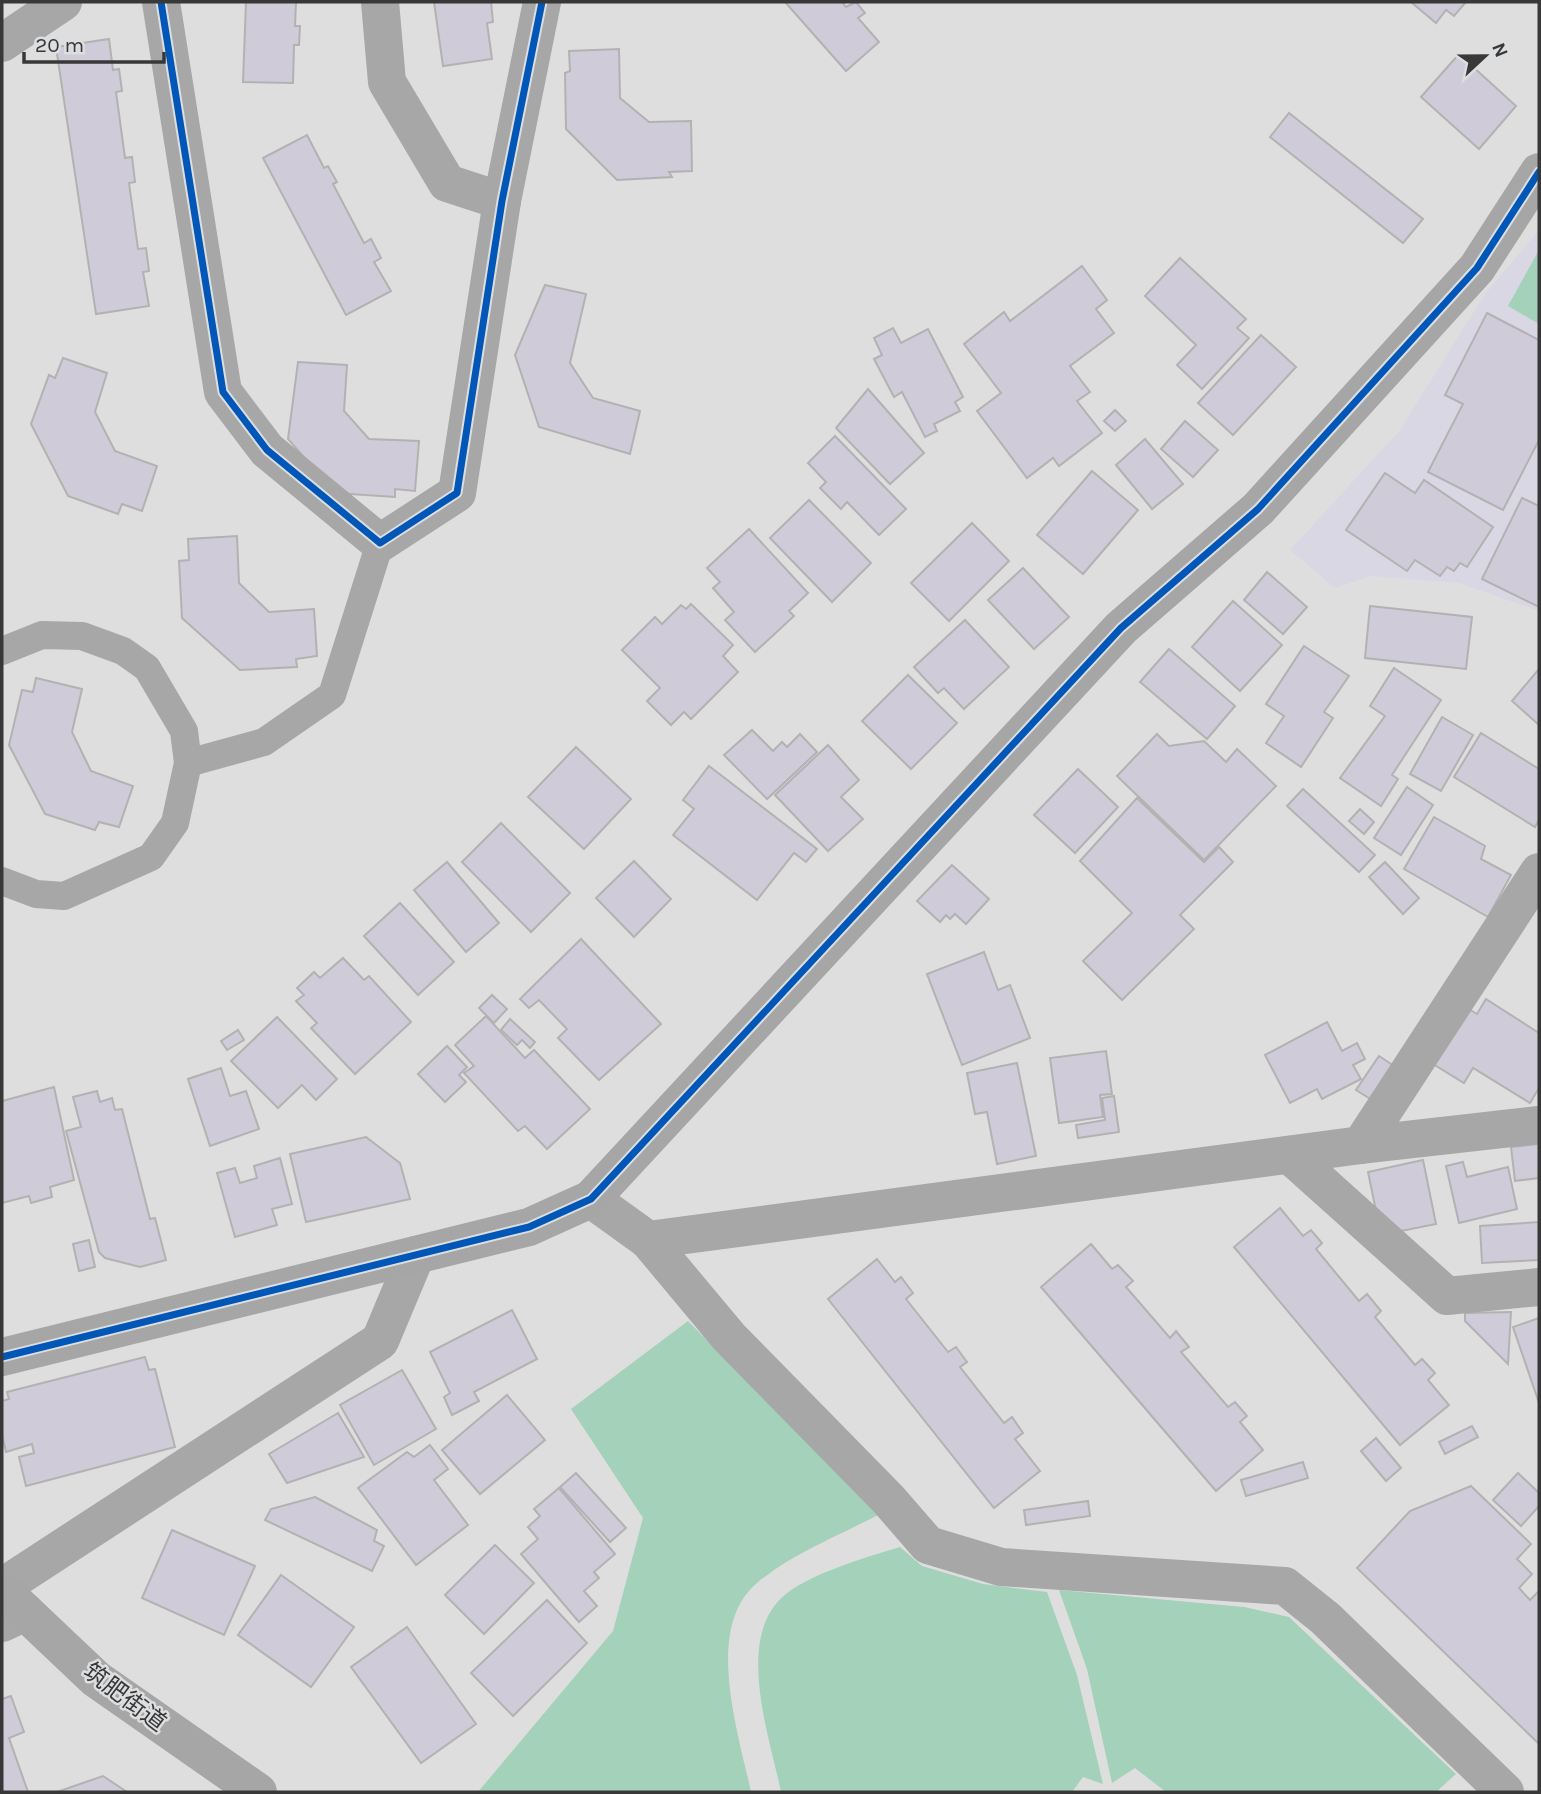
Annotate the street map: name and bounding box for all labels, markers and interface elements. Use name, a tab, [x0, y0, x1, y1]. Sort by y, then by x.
scale bar	[24, 21, 164, 65]
north arrow	[1450, 21, 1520, 91]
text: 20 m	[35, 33, 84, 57]
text: N	[1487, 40, 1513, 60]
street label: 筑肥街道	[78, 1657, 172, 1737]

